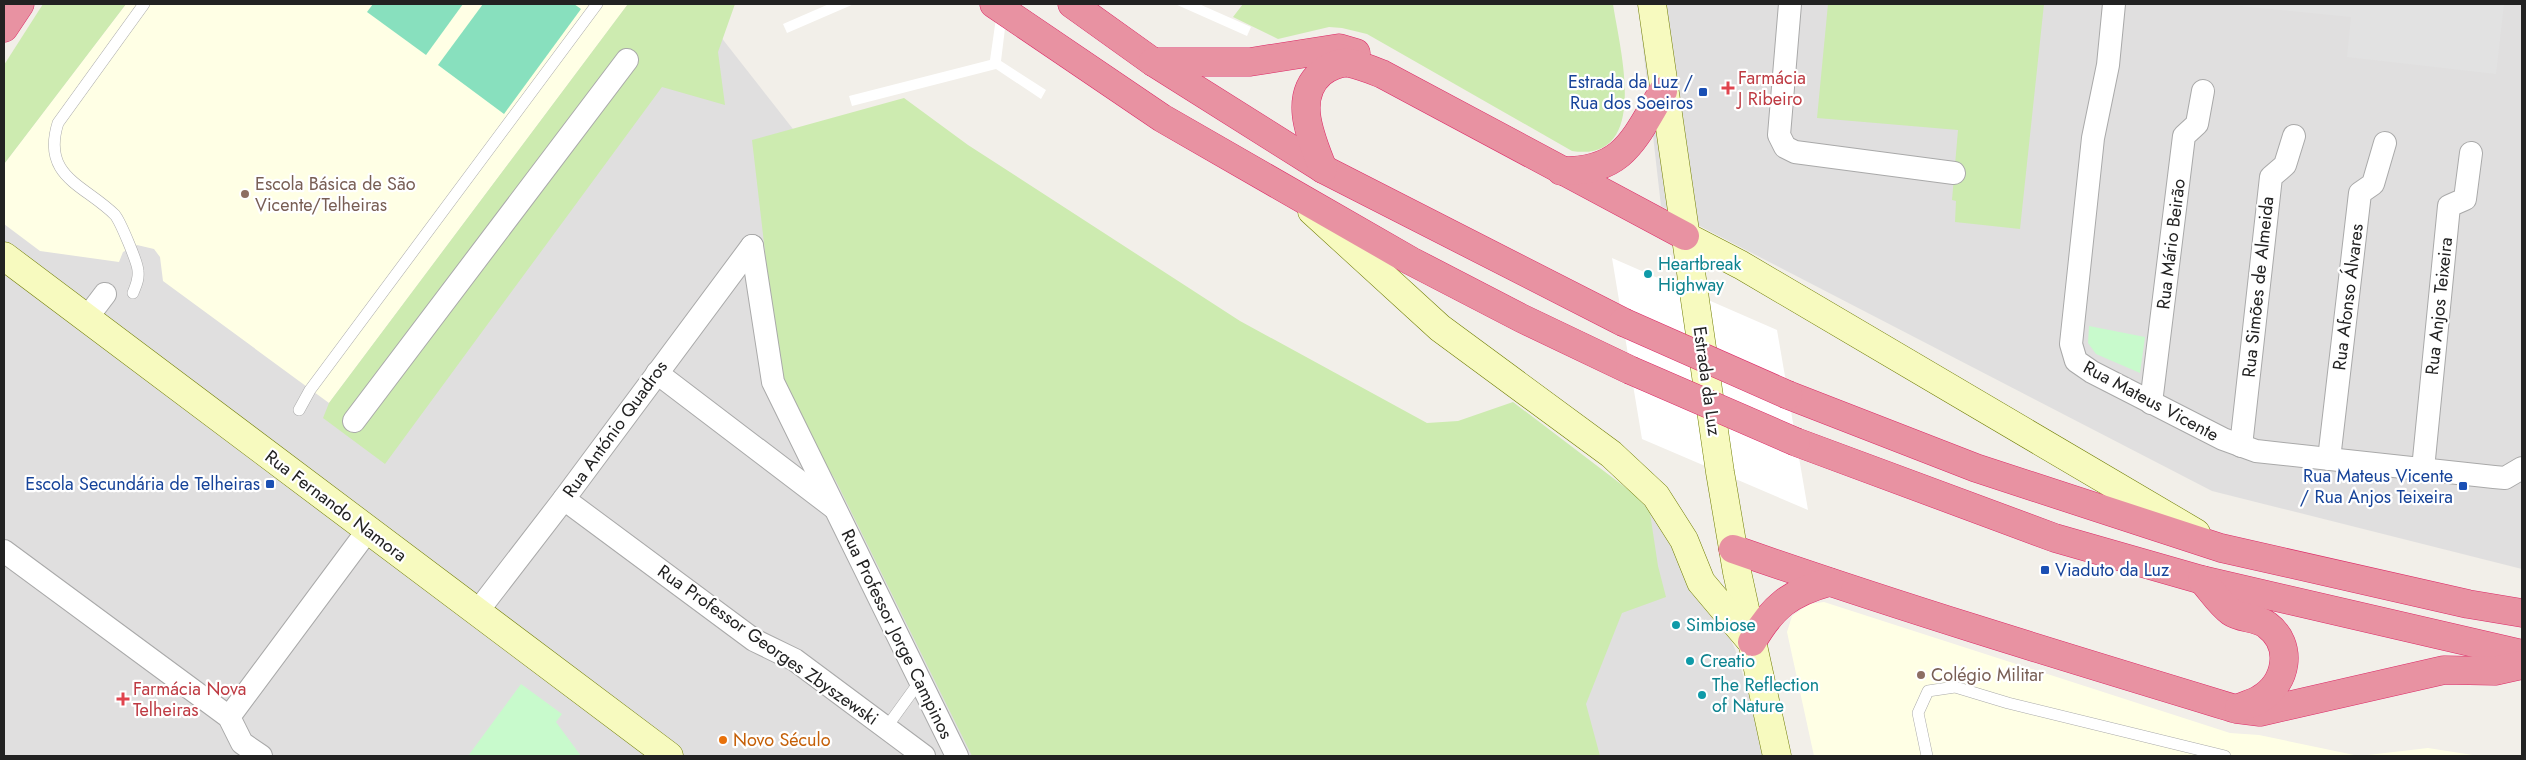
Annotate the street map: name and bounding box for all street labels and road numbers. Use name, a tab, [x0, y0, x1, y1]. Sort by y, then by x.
street label: Rua Mário Beirão	[2150, 177, 2192, 311]
street label: Rua Simões de Almeida	[2236, 195, 2280, 379]
street label: Rua Afonso Álvares	[2326, 222, 2370, 372]
street label: Rua Anjos Teixeira	[2419, 236, 2459, 376]
street label: Estrada da Luz	[1686, 325, 1728, 438]
street label: Rua Mateus Vicente	[2079, 354, 2223, 448]
street label: Rua António Quadros	[556, 355, 674, 503]
street label: Rua Fernando Namora	[260, 444, 412, 568]
street label: Rua Professor Jorge Campinos	[835, 525, 959, 743]
street label: Rua Professor Georges Zbyszewski	[652, 559, 884, 731]

